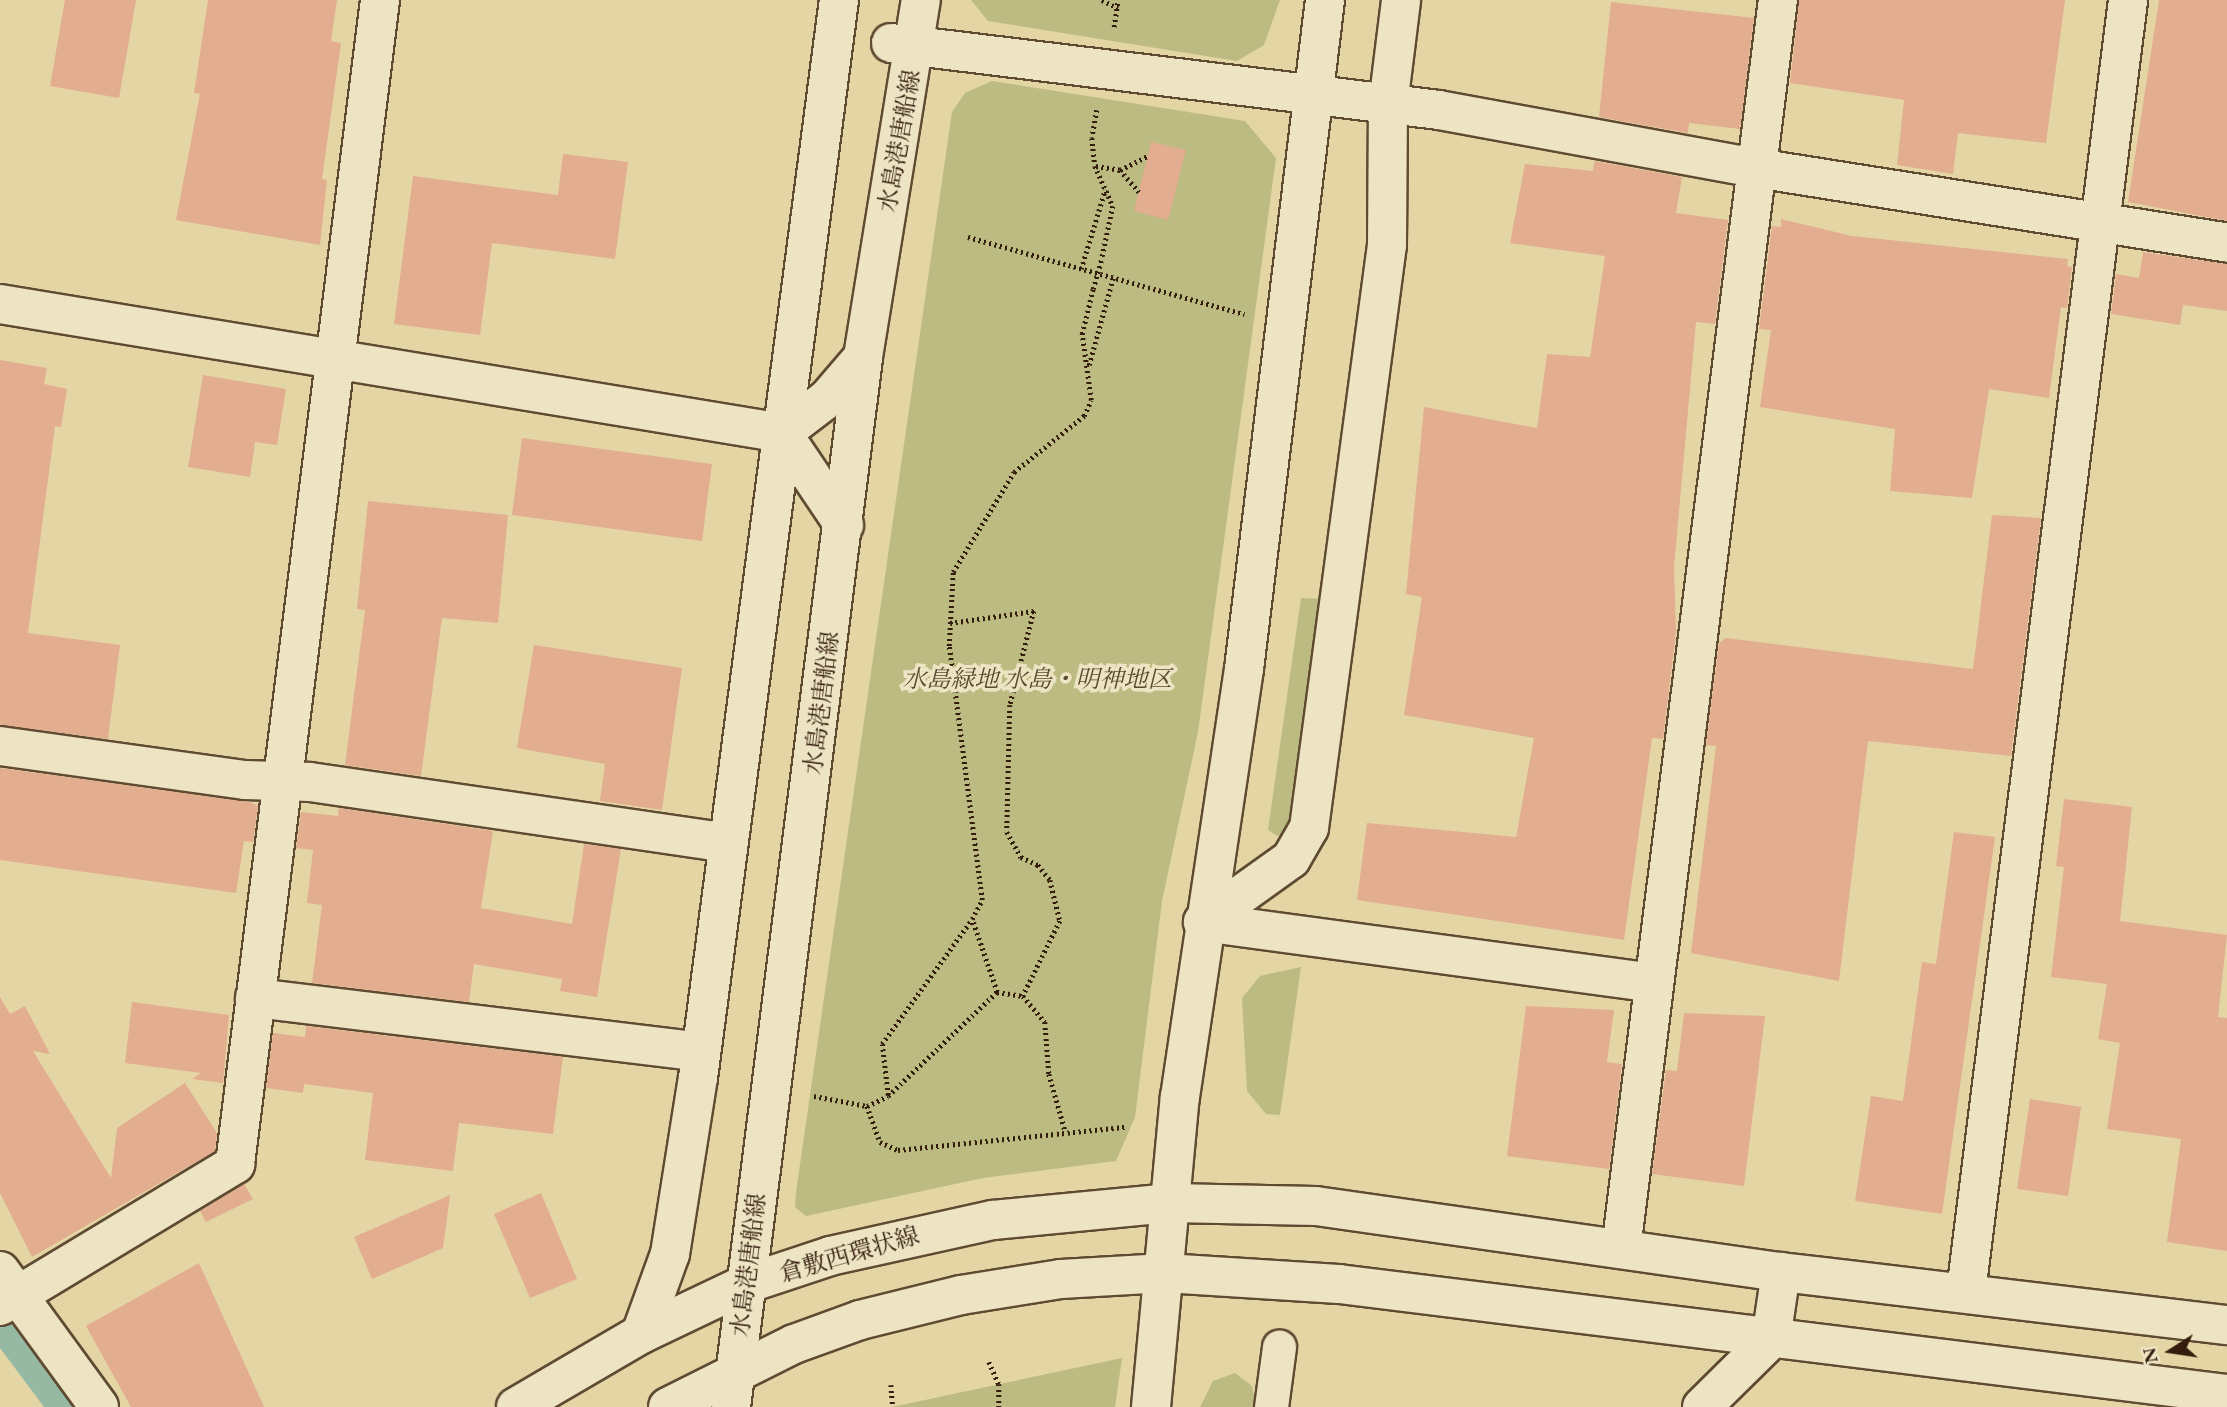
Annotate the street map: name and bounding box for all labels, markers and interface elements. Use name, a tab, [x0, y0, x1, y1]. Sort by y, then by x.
street label: 水島港唐船線	[872, 68, 926, 214]
street label: 水島港唐船線	[798, 630, 844, 776]
park label: 水島緑地 水島・明神地区	[903, 665, 1171, 693]
street label: 水島港唐船線	[725, 1192, 771, 1338]
street label: 倉敷西環状線	[776, 1220, 922, 1288]
north arrow	[2136, 1316, 2206, 1386]
text: N	[2136, 1345, 2164, 1366]

